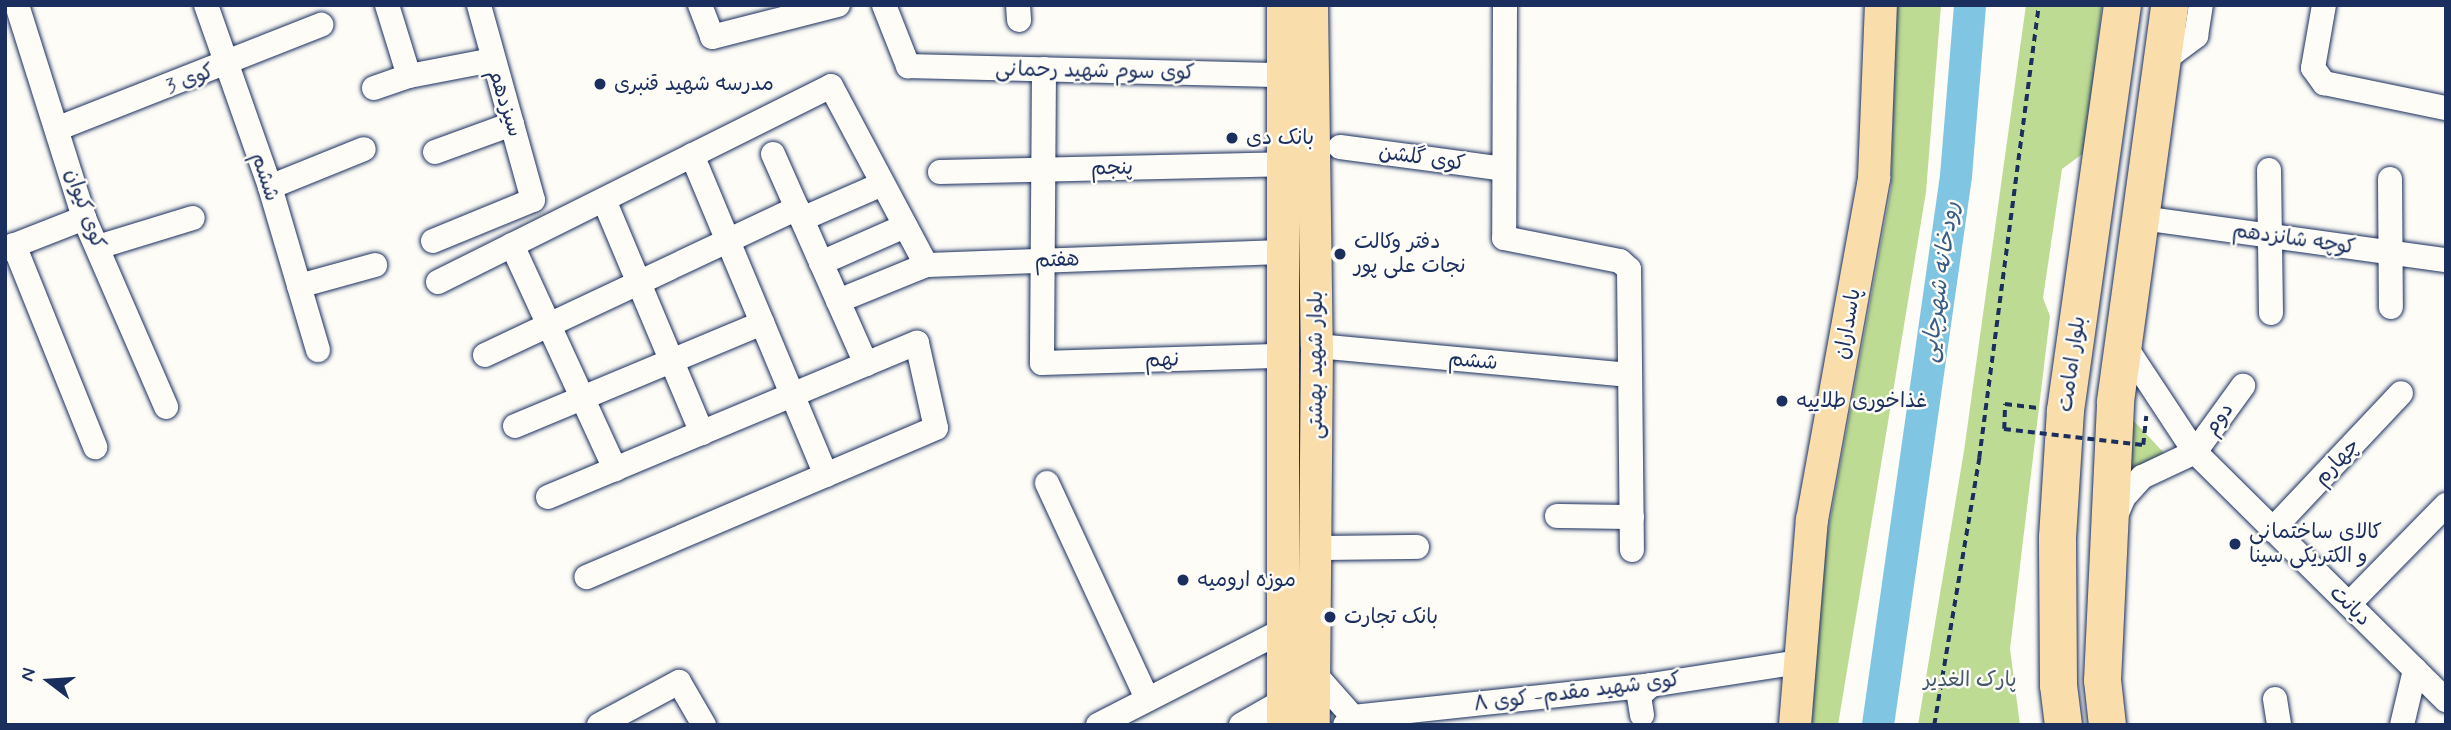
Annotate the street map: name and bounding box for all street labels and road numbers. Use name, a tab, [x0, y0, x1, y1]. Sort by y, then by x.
street label: کوی سوم شهید رحمانی	[995, 57, 1195, 85]
street label: کوی 3	[162, 58, 218, 100]
street label: سیزدهم	[482, 66, 528, 140]
street label: کوی گلشن	[1377, 139, 1467, 177]
street label: ششم	[245, 150, 285, 204]
street label: پنجم	[1091, 155, 1133, 181]
street label: کوی کیوان	[59, 165, 111, 253]
street label: کوچه شانزدهم	[2231, 218, 2357, 260]
street label: هفتم	[1034, 247, 1080, 273]
street label: پاسداران	[1829, 286, 1867, 362]
street label: بلوار شهید بهشتی	[1303, 291, 1329, 439]
street label: بلوار امامت	[2053, 314, 2091, 414]
street label: ششم	[1447, 346, 1499, 376]
street label: نهم	[1144, 347, 1180, 373]
street label: دوم	[2199, 398, 2239, 440]
street label: چهارم	[2309, 433, 2365, 491]
street label: دیانت	[2324, 580, 2376, 632]
street label: کوی شهید مقدم- کوی ۸	[1472, 667, 1682, 717]

